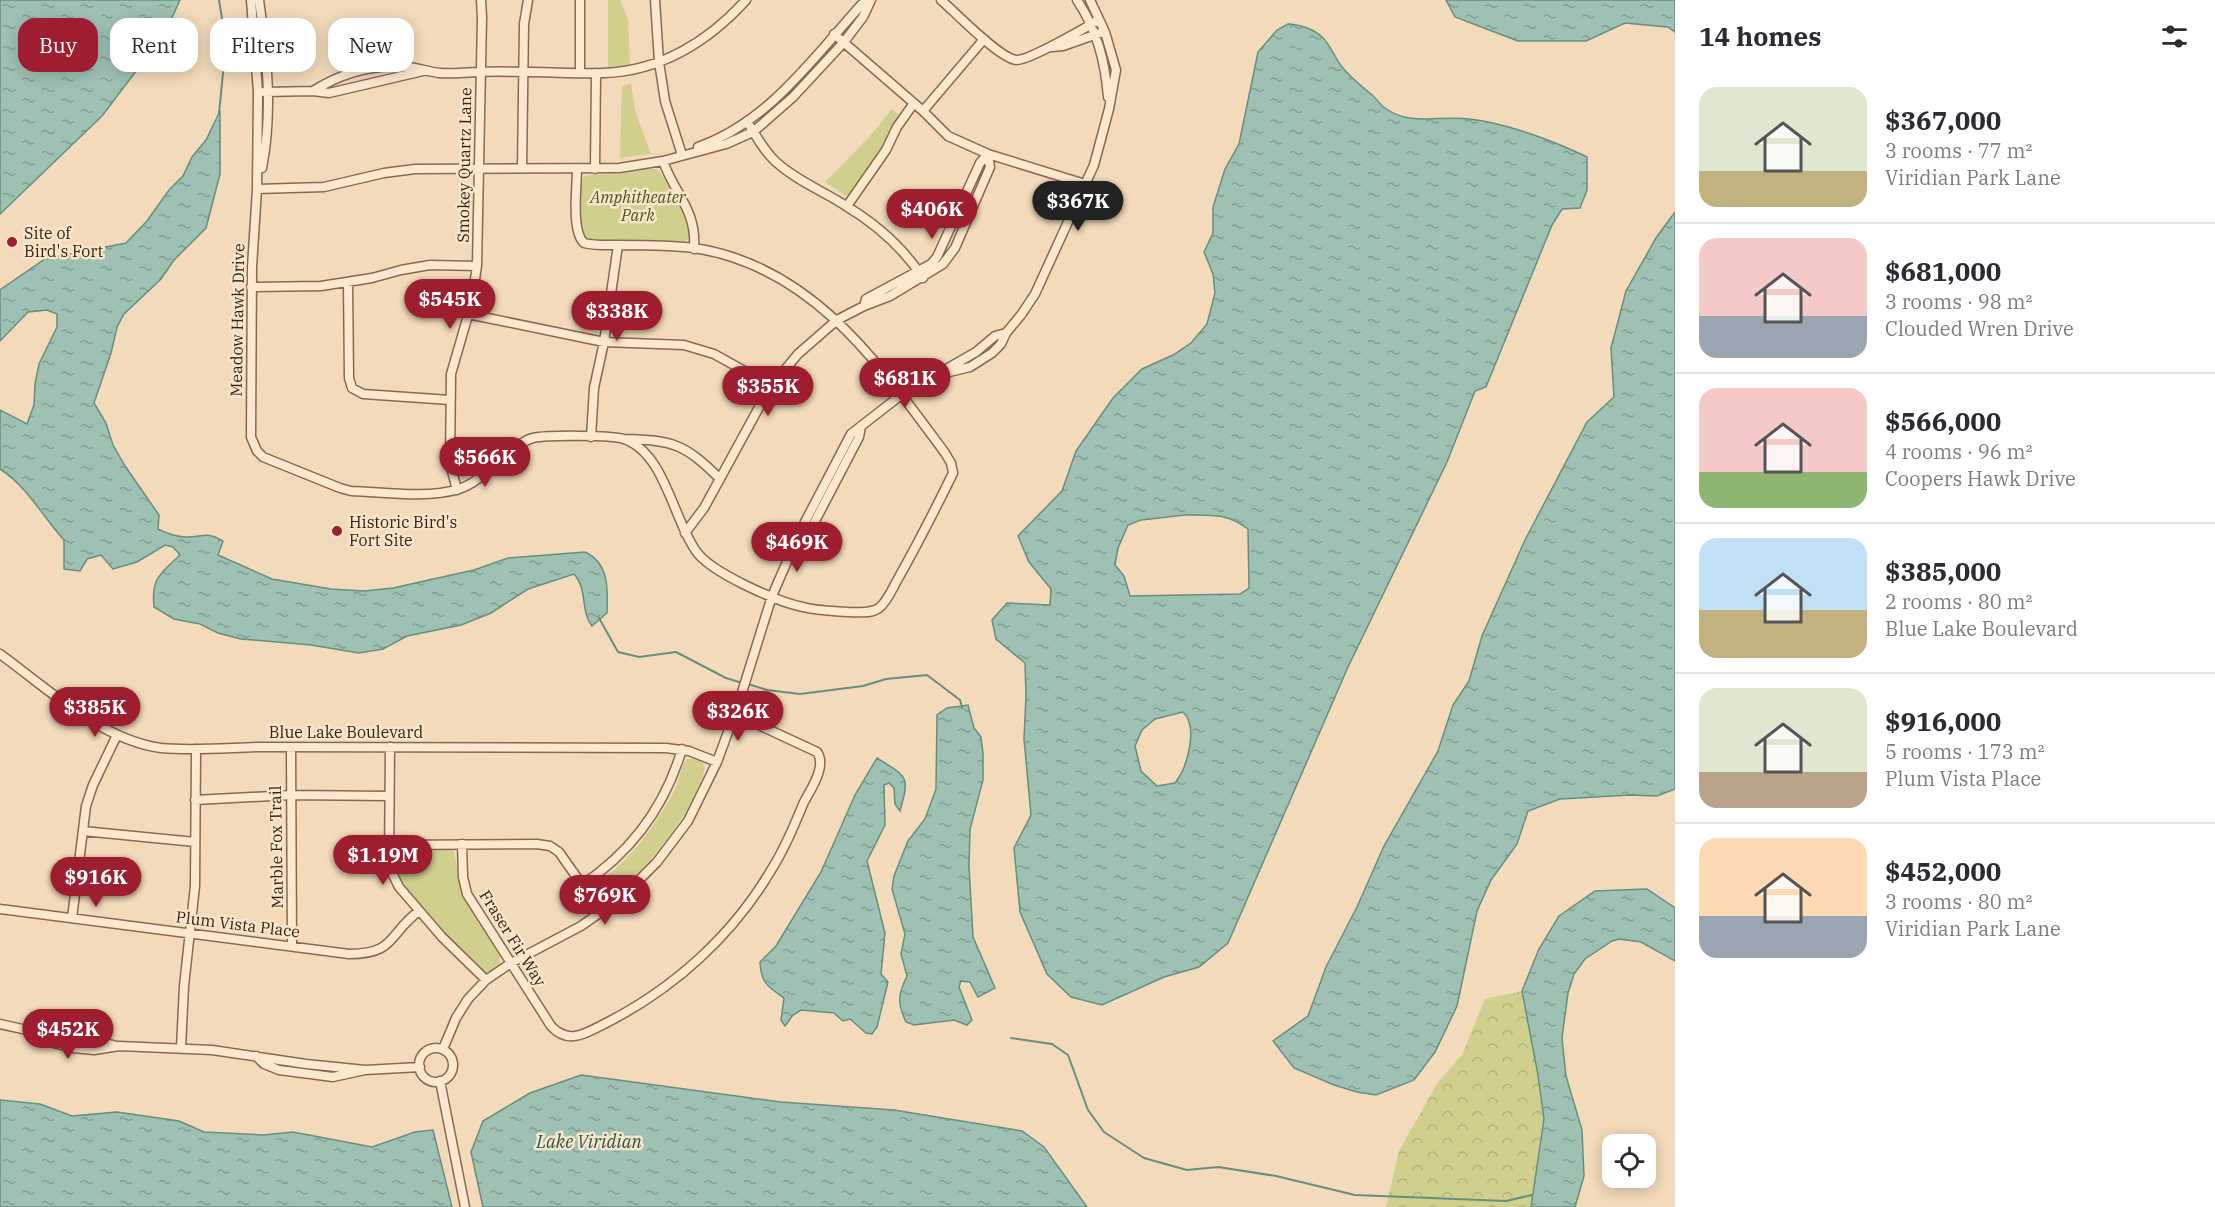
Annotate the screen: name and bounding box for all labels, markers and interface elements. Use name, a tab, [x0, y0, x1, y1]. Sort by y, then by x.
chip: Buy	[18, 18, 98, 72]
chip: Rent	[110, 18, 198, 72]
chip: Filters	[210, 18, 316, 72]
chip: New	[328, 18, 414, 72]
text: 14 homes	[1699, 19, 1821, 53]
icon: filters	[2158, 20, 2191, 53]
street label: Smokey Quartz Lane	[453, 87, 475, 243]
text: $367,000	[1885, 103, 2001, 137]
icon: home	[1747, 111, 1819, 183]
text: 3 rooms · 77 m²	[1885, 137, 2032, 164]
text: Viridian Park Lane	[1885, 164, 2061, 191]
pin: $367K	[1036, 181, 1120, 232]
park label: Amphitheater Park	[589, 187, 687, 225]
text: $367K	[1046, 187, 1110, 214]
pin: $406K	[890, 189, 974, 240]
text: $406K	[900, 195, 964, 222]
place label: Site of Bird's Fort	[24, 223, 104, 261]
marker: Site of Bird's Fort	[5, 235, 19, 249]
street label: Meadow Hawk Drive	[226, 243, 248, 397]
text: $681,000	[1885, 254, 2001, 288]
icon: home	[1747, 262, 1819, 334]
pin: $545K	[408, 279, 492, 330]
text: $545K	[418, 285, 482, 312]
text: 3 rooms · 98 m²	[1885, 288, 2032, 315]
pin: $338K	[575, 291, 659, 342]
text: $338K	[585, 297, 649, 324]
text: Clouded Wren Drive	[1885, 315, 2074, 342]
pin: $681K	[863, 358, 947, 409]
text: $681K	[873, 364, 937, 391]
pin: $355K	[726, 366, 810, 417]
text: $355K	[736, 372, 800, 399]
text: $566,000	[1885, 404, 2001, 438]
icon: home	[1747, 412, 1819, 484]
pin: $566K	[443, 437, 527, 488]
text: 4 rooms · 96 m²	[1885, 438, 2032, 465]
text: $566K	[453, 443, 517, 470]
text: Coopers Hawk Drive	[1885, 465, 2076, 492]
place label: Historic Bird's Fort Site	[349, 512, 457, 550]
pin: $469K	[755, 522, 839, 573]
marker: Historic Bird's Fort Site	[330, 524, 344, 538]
text: $469K	[765, 528, 829, 555]
text: $385,000	[1885, 554, 2001, 588]
icon: home	[1747, 562, 1819, 634]
text: 2 rooms · 80 m²	[1885, 588, 2032, 615]
text: Blue Lake Boulevard	[1885, 615, 2078, 642]
pin: $385K	[53, 687, 137, 738]
pin: $326K	[696, 691, 780, 742]
text: $385K	[63, 693, 127, 720]
text: $326K	[706, 697, 770, 724]
text: $916,000	[1885, 704, 2001, 738]
icon: home	[1747, 712, 1819, 784]
street label: Blue Lake Boulevard	[269, 722, 423, 742]
text: 5 rooms · 173 m²	[1885, 738, 2044, 765]
text: Plum Vista Place	[1885, 765, 2041, 792]
street label: Marble Fox Trail	[265, 785, 287, 909]
pin: $1.19M	[334, 835, 432, 886]
text: $1.19M	[347, 841, 419, 868]
text: $452,000	[1885, 854, 2001, 888]
pin: $916K	[54, 857, 138, 908]
icon: home	[1747, 862, 1819, 934]
text: $916K	[64, 863, 128, 890]
pin: $769K	[563, 875, 647, 926]
text: $769K	[573, 881, 637, 908]
street label: Fraser Fir Way	[475, 886, 551, 990]
text: 3 rooms · 80 m²	[1885, 888, 2032, 915]
street label: Plum Vista Place	[175, 906, 301, 942]
text: Viridian Park Lane	[1885, 915, 2061, 942]
pin: $452K	[26, 1009, 110, 1060]
text: $452K	[36, 1015, 100, 1042]
water label: Lake Viridian	[535, 1130, 642, 1153]
map controls	[1602, 1134, 1656, 1188]
button: locate	[1602, 1134, 1656, 1188]

